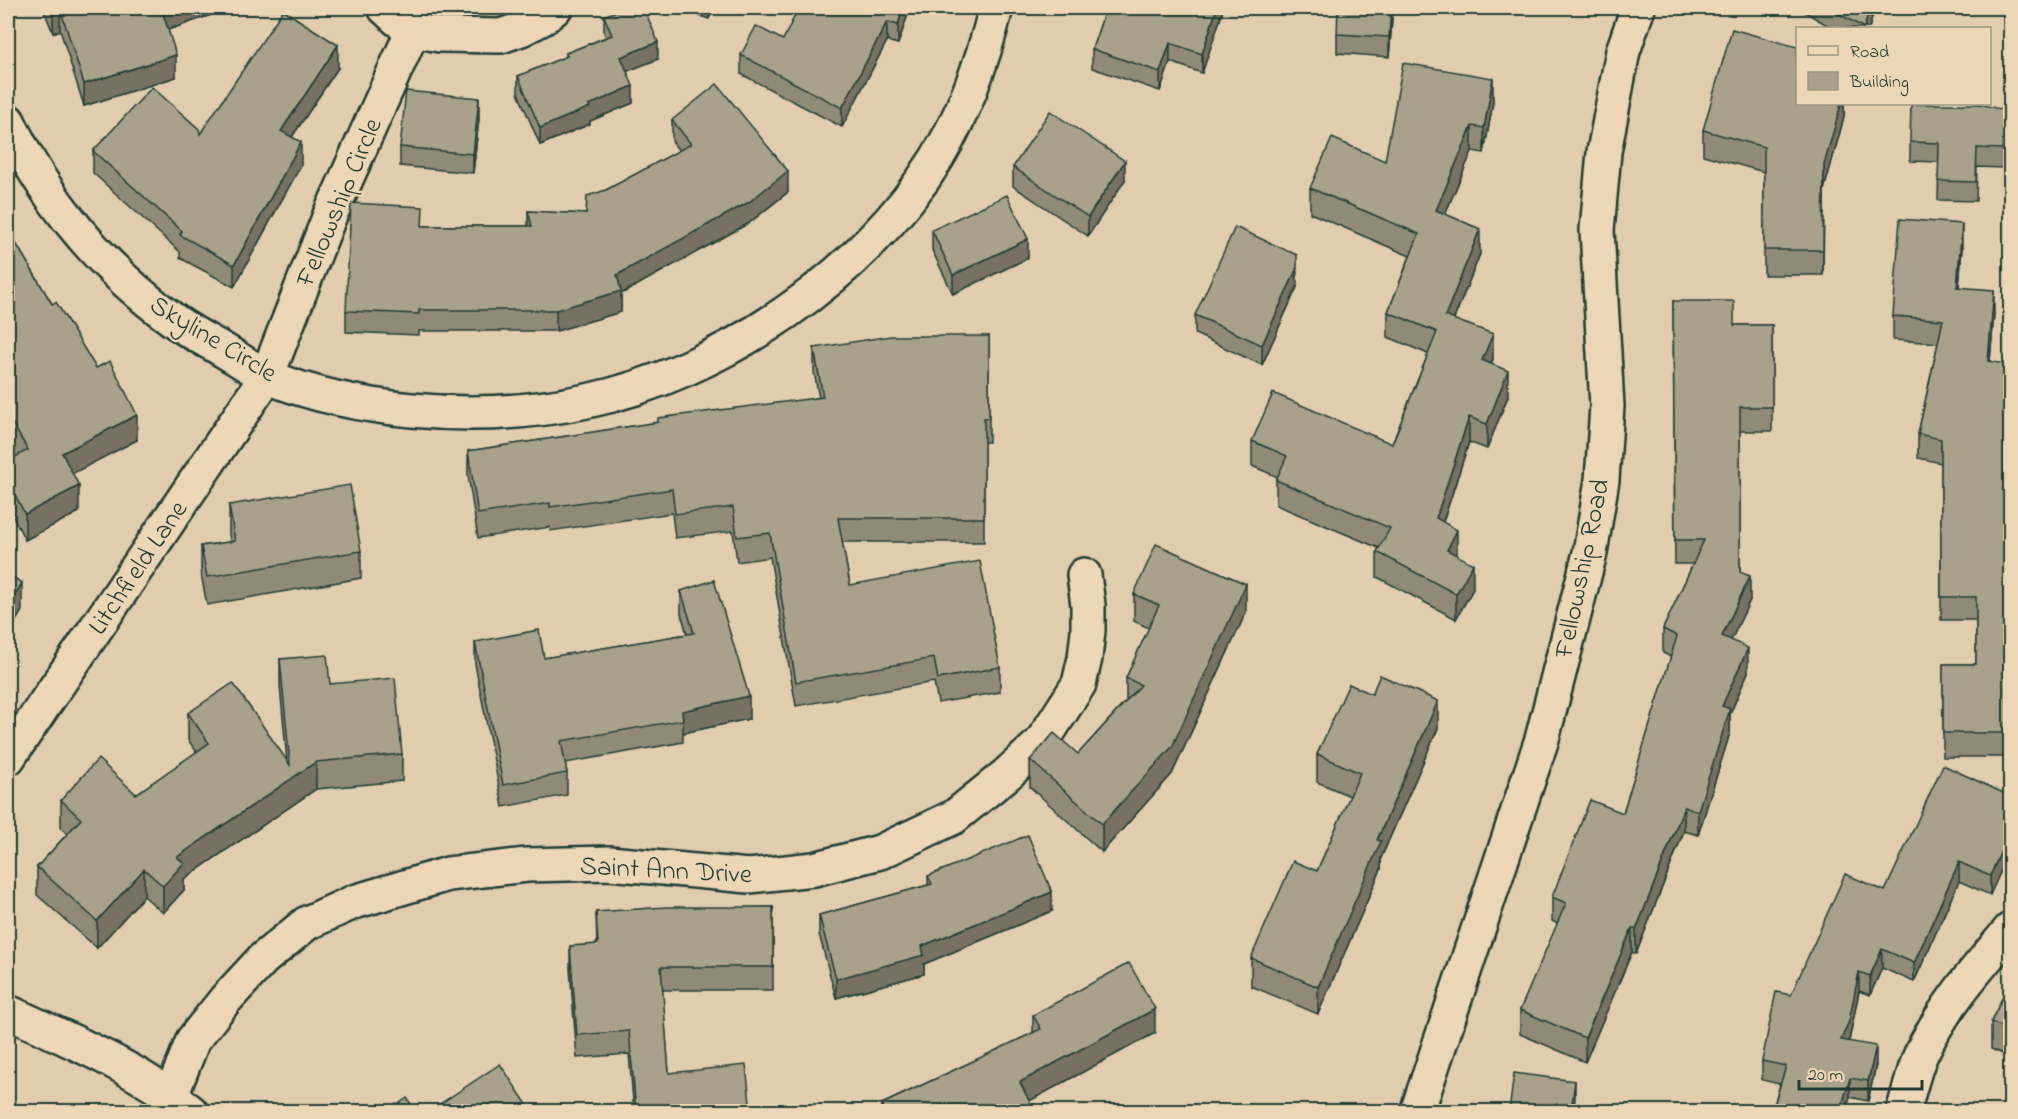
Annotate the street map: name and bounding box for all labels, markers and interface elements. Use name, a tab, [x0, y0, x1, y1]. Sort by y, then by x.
legend	[1796, 27, 1991, 105]
text: Road	[1850, 40, 1889, 66]
text: Building	[1849, 70, 1909, 97]
street label: Fellowship Circle	[287, 112, 394, 294]
street label: Skyline Circle	[142, 287, 285, 394]
street label: Fellowship Road	[1545, 475, 1621, 663]
street label: Litchfield Lane	[80, 493, 199, 643]
street label: Saint Ann Drive	[579, 848, 754, 896]
scale bar	[1799, 1053, 1922, 1091]
text: 20 m	[1808, 1063, 1843, 1089]

